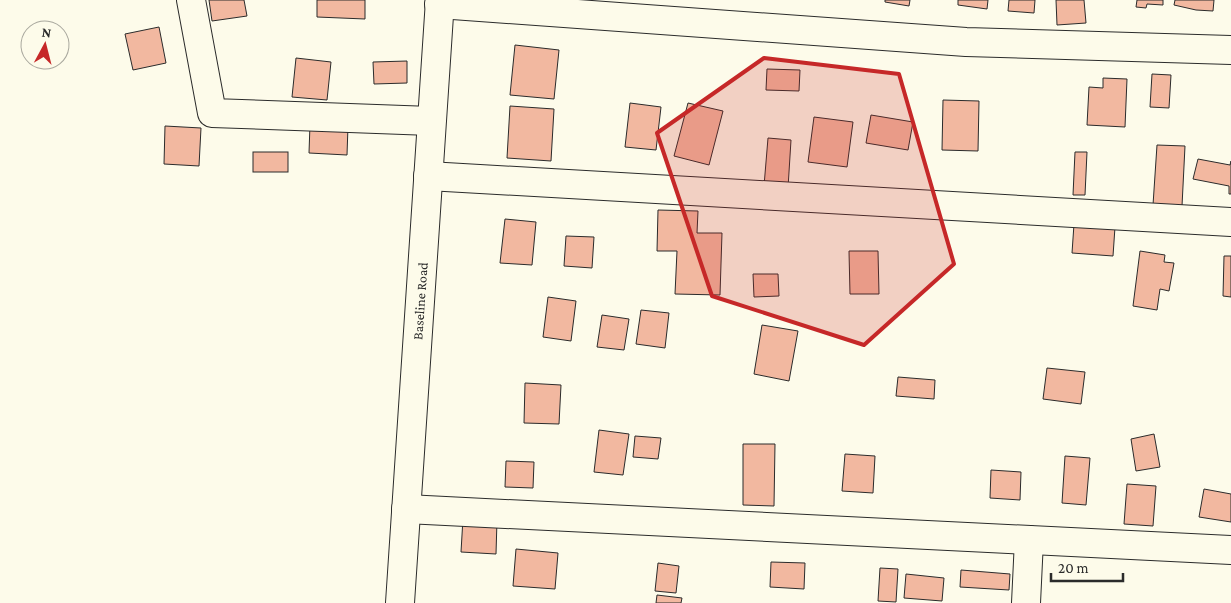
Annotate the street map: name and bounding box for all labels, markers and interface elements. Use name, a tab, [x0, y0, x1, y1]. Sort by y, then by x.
north arrow	[20, 20, 70, 70]
text: N	[41, 24, 53, 41]
street label: Baseline Road	[409, 261, 431, 340]
scale bar	[1051, 550, 1124, 582]
text: 20 m	[1058, 560, 1089, 576]

